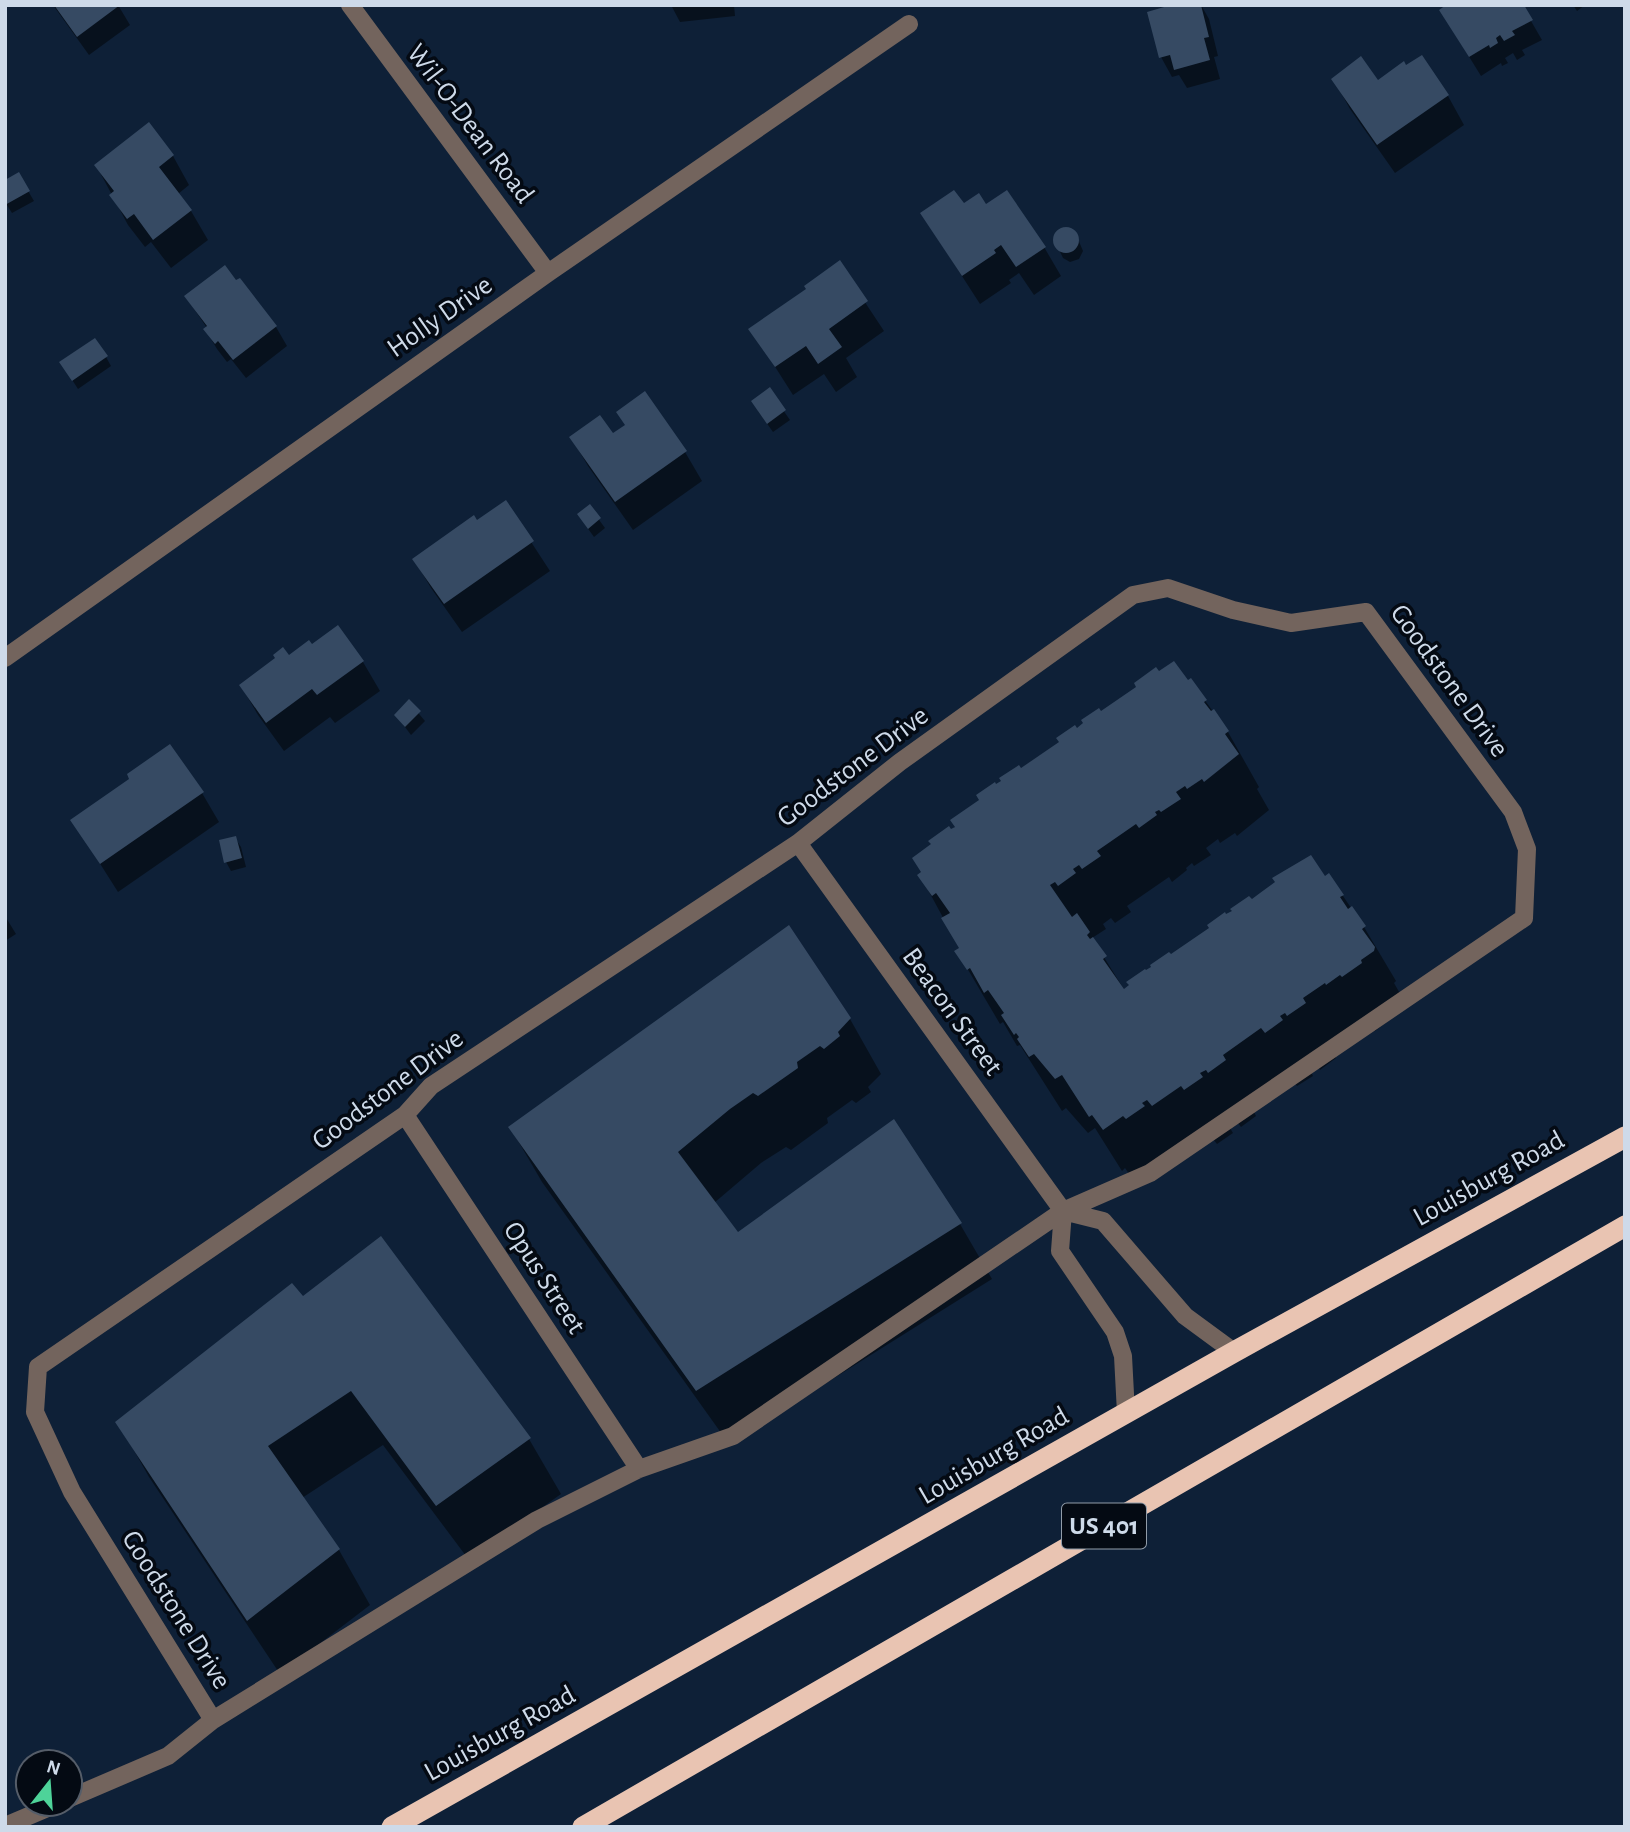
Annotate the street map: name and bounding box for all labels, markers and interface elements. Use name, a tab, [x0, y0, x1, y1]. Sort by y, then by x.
street label: Wil-O-Dean Road	[401, 39, 539, 209]
street label: Holly Drive	[382, 271, 498, 363]
street label: Goodstone Drive	[1385, 600, 1513, 762]
street label: Goodstone Drive	[772, 701, 934, 833]
street label: Beacon Street	[897, 943, 1007, 1081]
street label: Goodstone Drive	[307, 1024, 469, 1156]
street label: Louisburg Road	[1409, 1126, 1569, 1232]
street label: Opus Street	[498, 1217, 590, 1339]
street label: Louisburg Road	[914, 1402, 1074, 1510]
road number: US 401	[1062, 1504, 1146, 1548]
street label: Goodstone Drive	[116, 1526, 236, 1694]
street label: Louisburg Road	[420, 1681, 580, 1787]
north arrow	[14, 1748, 84, 1818]
text: N	[44, 1757, 63, 1779]

